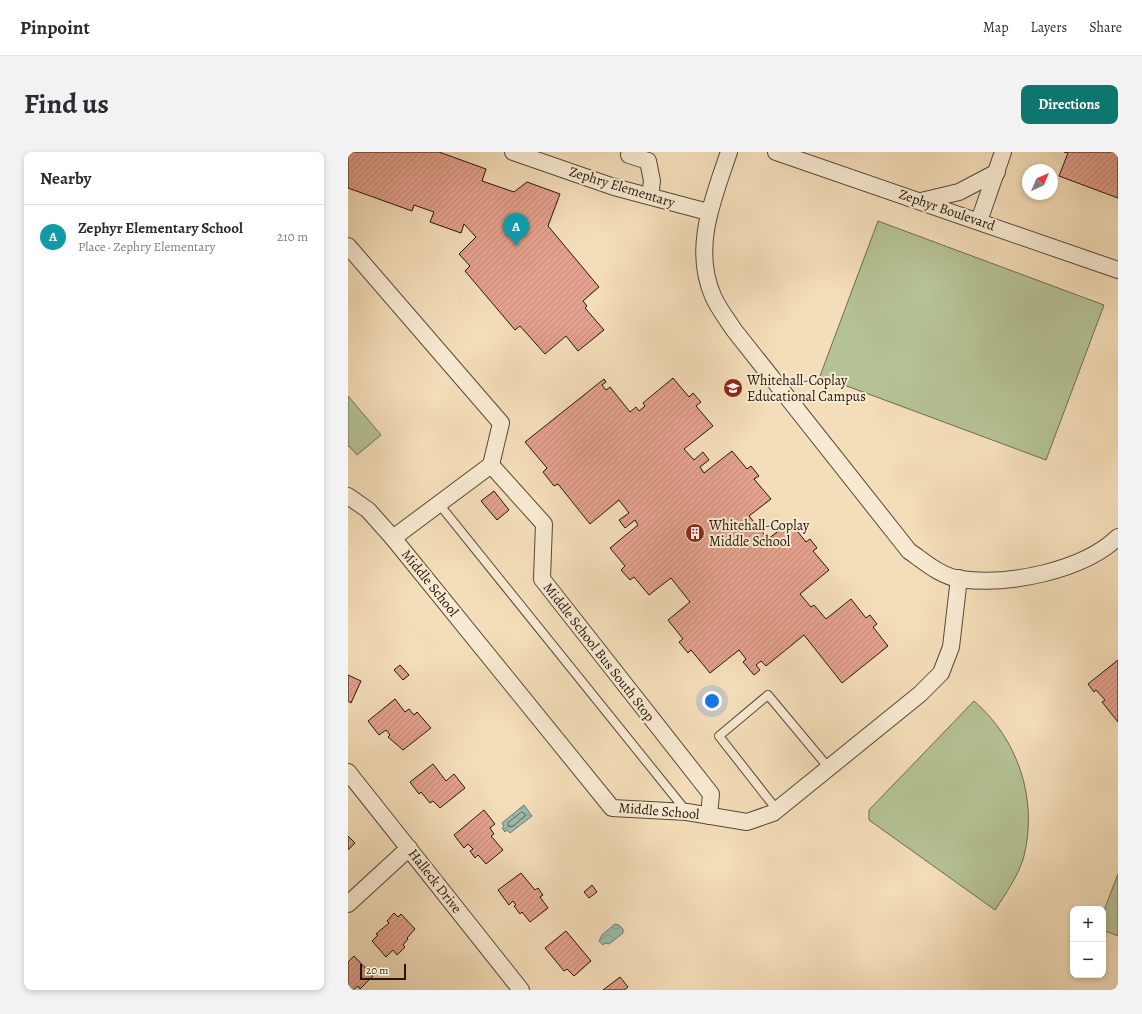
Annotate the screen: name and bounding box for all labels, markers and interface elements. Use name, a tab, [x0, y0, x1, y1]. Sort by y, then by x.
text: Pinpoint	[20, 15, 90, 41]
text: Map	[983, 18, 1009, 37]
text: Layers	[1031, 18, 1067, 37]
text: Share	[1089, 18, 1122, 37]
text: Find us	[24, 85, 109, 123]
button: Directions	[1021, 85, 1118, 124]
street label: Zephry Elementary	[567, 162, 678, 212]
north arrow	[1022, 164, 1058, 200]
text: Nearby	[40, 167, 91, 190]
street label: Zephyr Boulevard	[896, 185, 998, 236]
pin: A	[503, 213, 529, 246]
text: Zephyr Elementary School	[78, 218, 243, 238]
text: A	[49, 228, 57, 245]
text: 210 m	[277, 228, 308, 245]
text: Place · Zephry Elementary	[78, 238, 215, 255]
place label: Whitehall-Coplay Educational Campus	[746, 371, 866, 406]
school or university icon: Whitehall-Coplay Educational Campus	[722, 377, 744, 399]
place label: Whitehall-Coplay Middle School	[708, 516, 810, 551]
building icon: Whitehall-Coplay Middle School	[684, 522, 706, 544]
street label: Middle School	[397, 546, 463, 621]
street label: Middle School Bus South Stop	[539, 579, 659, 725]
your location	[702, 691, 722, 711]
street label: Middle School	[618, 798, 701, 824]
street label: Halleck Drive	[404, 845, 466, 917]
map controls	[1070, 906, 1106, 978]
button: +	[1070, 906, 1106, 942]
button: −	[1070, 942, 1106, 978]
scale bar	[360, 962, 406, 981]
text: 20 m	[366, 963, 388, 978]

